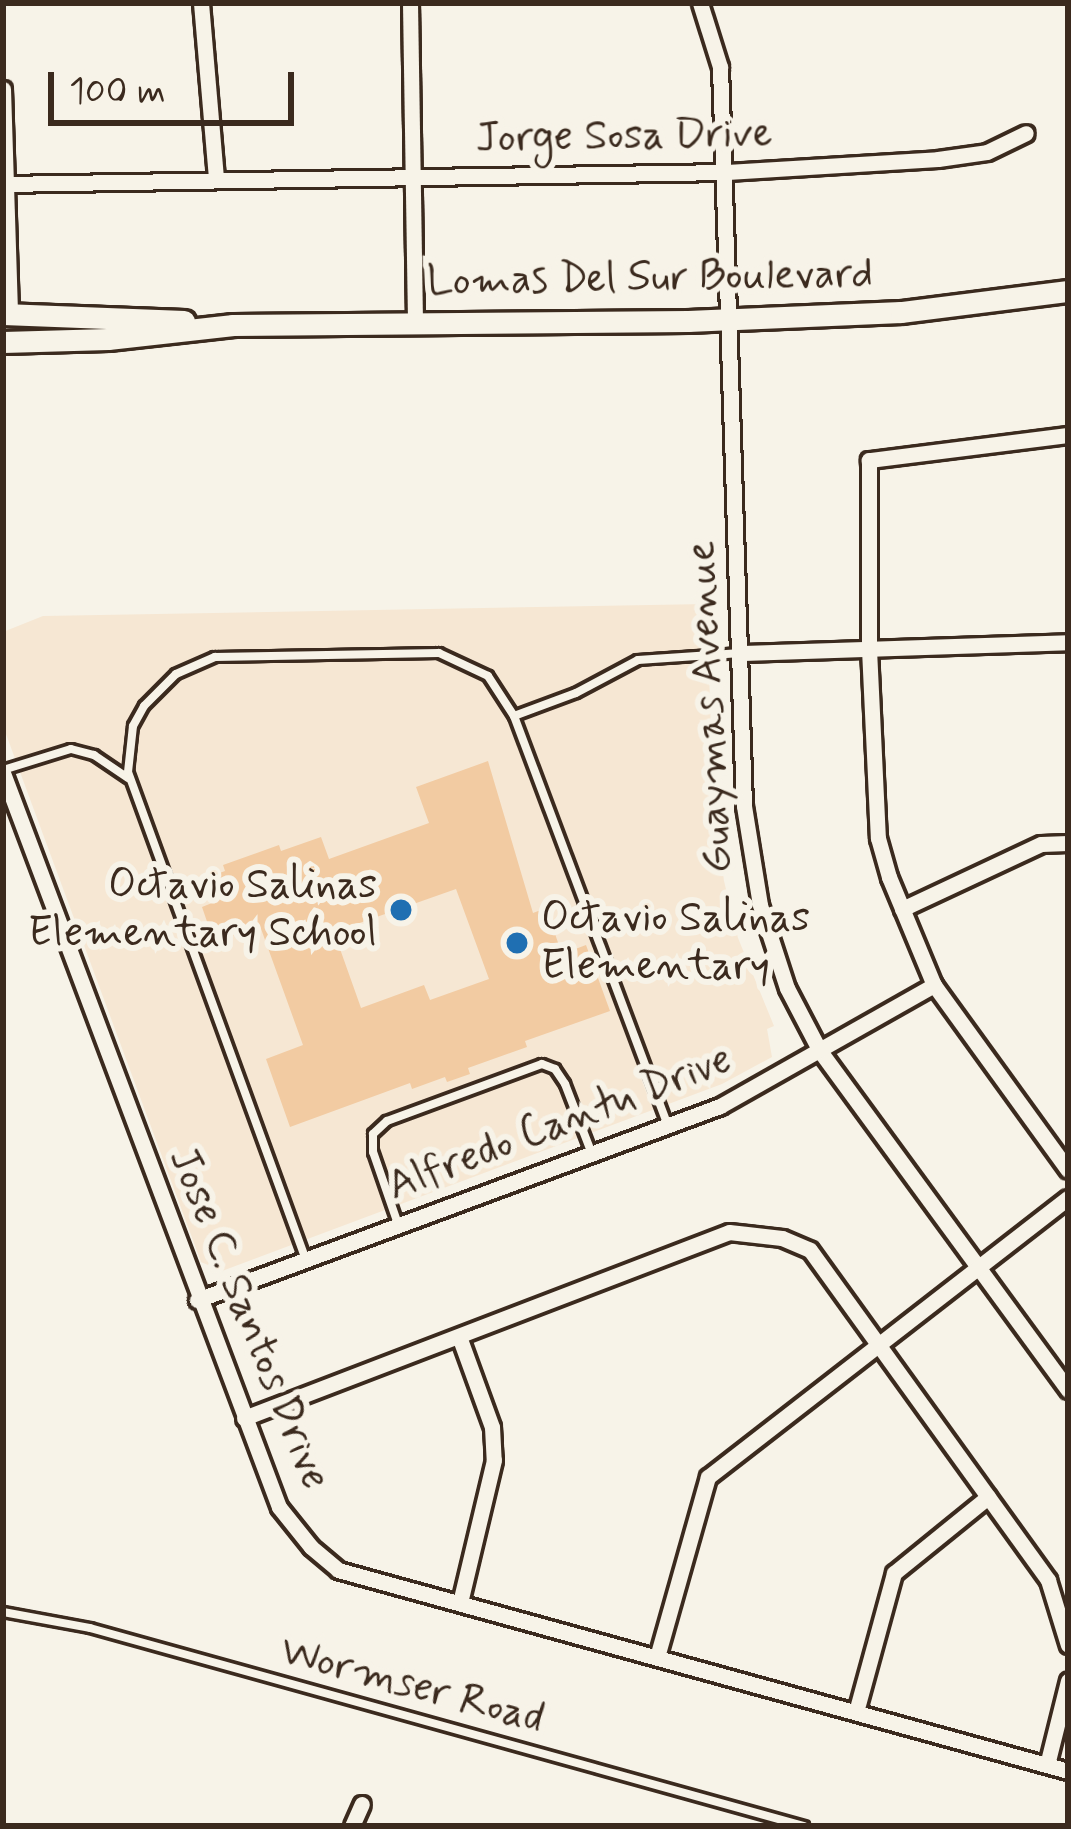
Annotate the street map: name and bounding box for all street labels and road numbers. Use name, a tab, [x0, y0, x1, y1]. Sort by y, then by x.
street label: Jorge Sosa Drive	[477, 109, 771, 165]
street label: Lomas Del Sur Boulevard	[429, 250, 871, 308]
street label: Guaymas Avenue	[677, 546, 745, 868]
street label: Alfredo Cantu Drive	[383, 1036, 737, 1212]
street label: Jose C. Santos Drive	[156, 1141, 340, 1497]
street label: Wormser Road	[275, 1627, 549, 1745]

